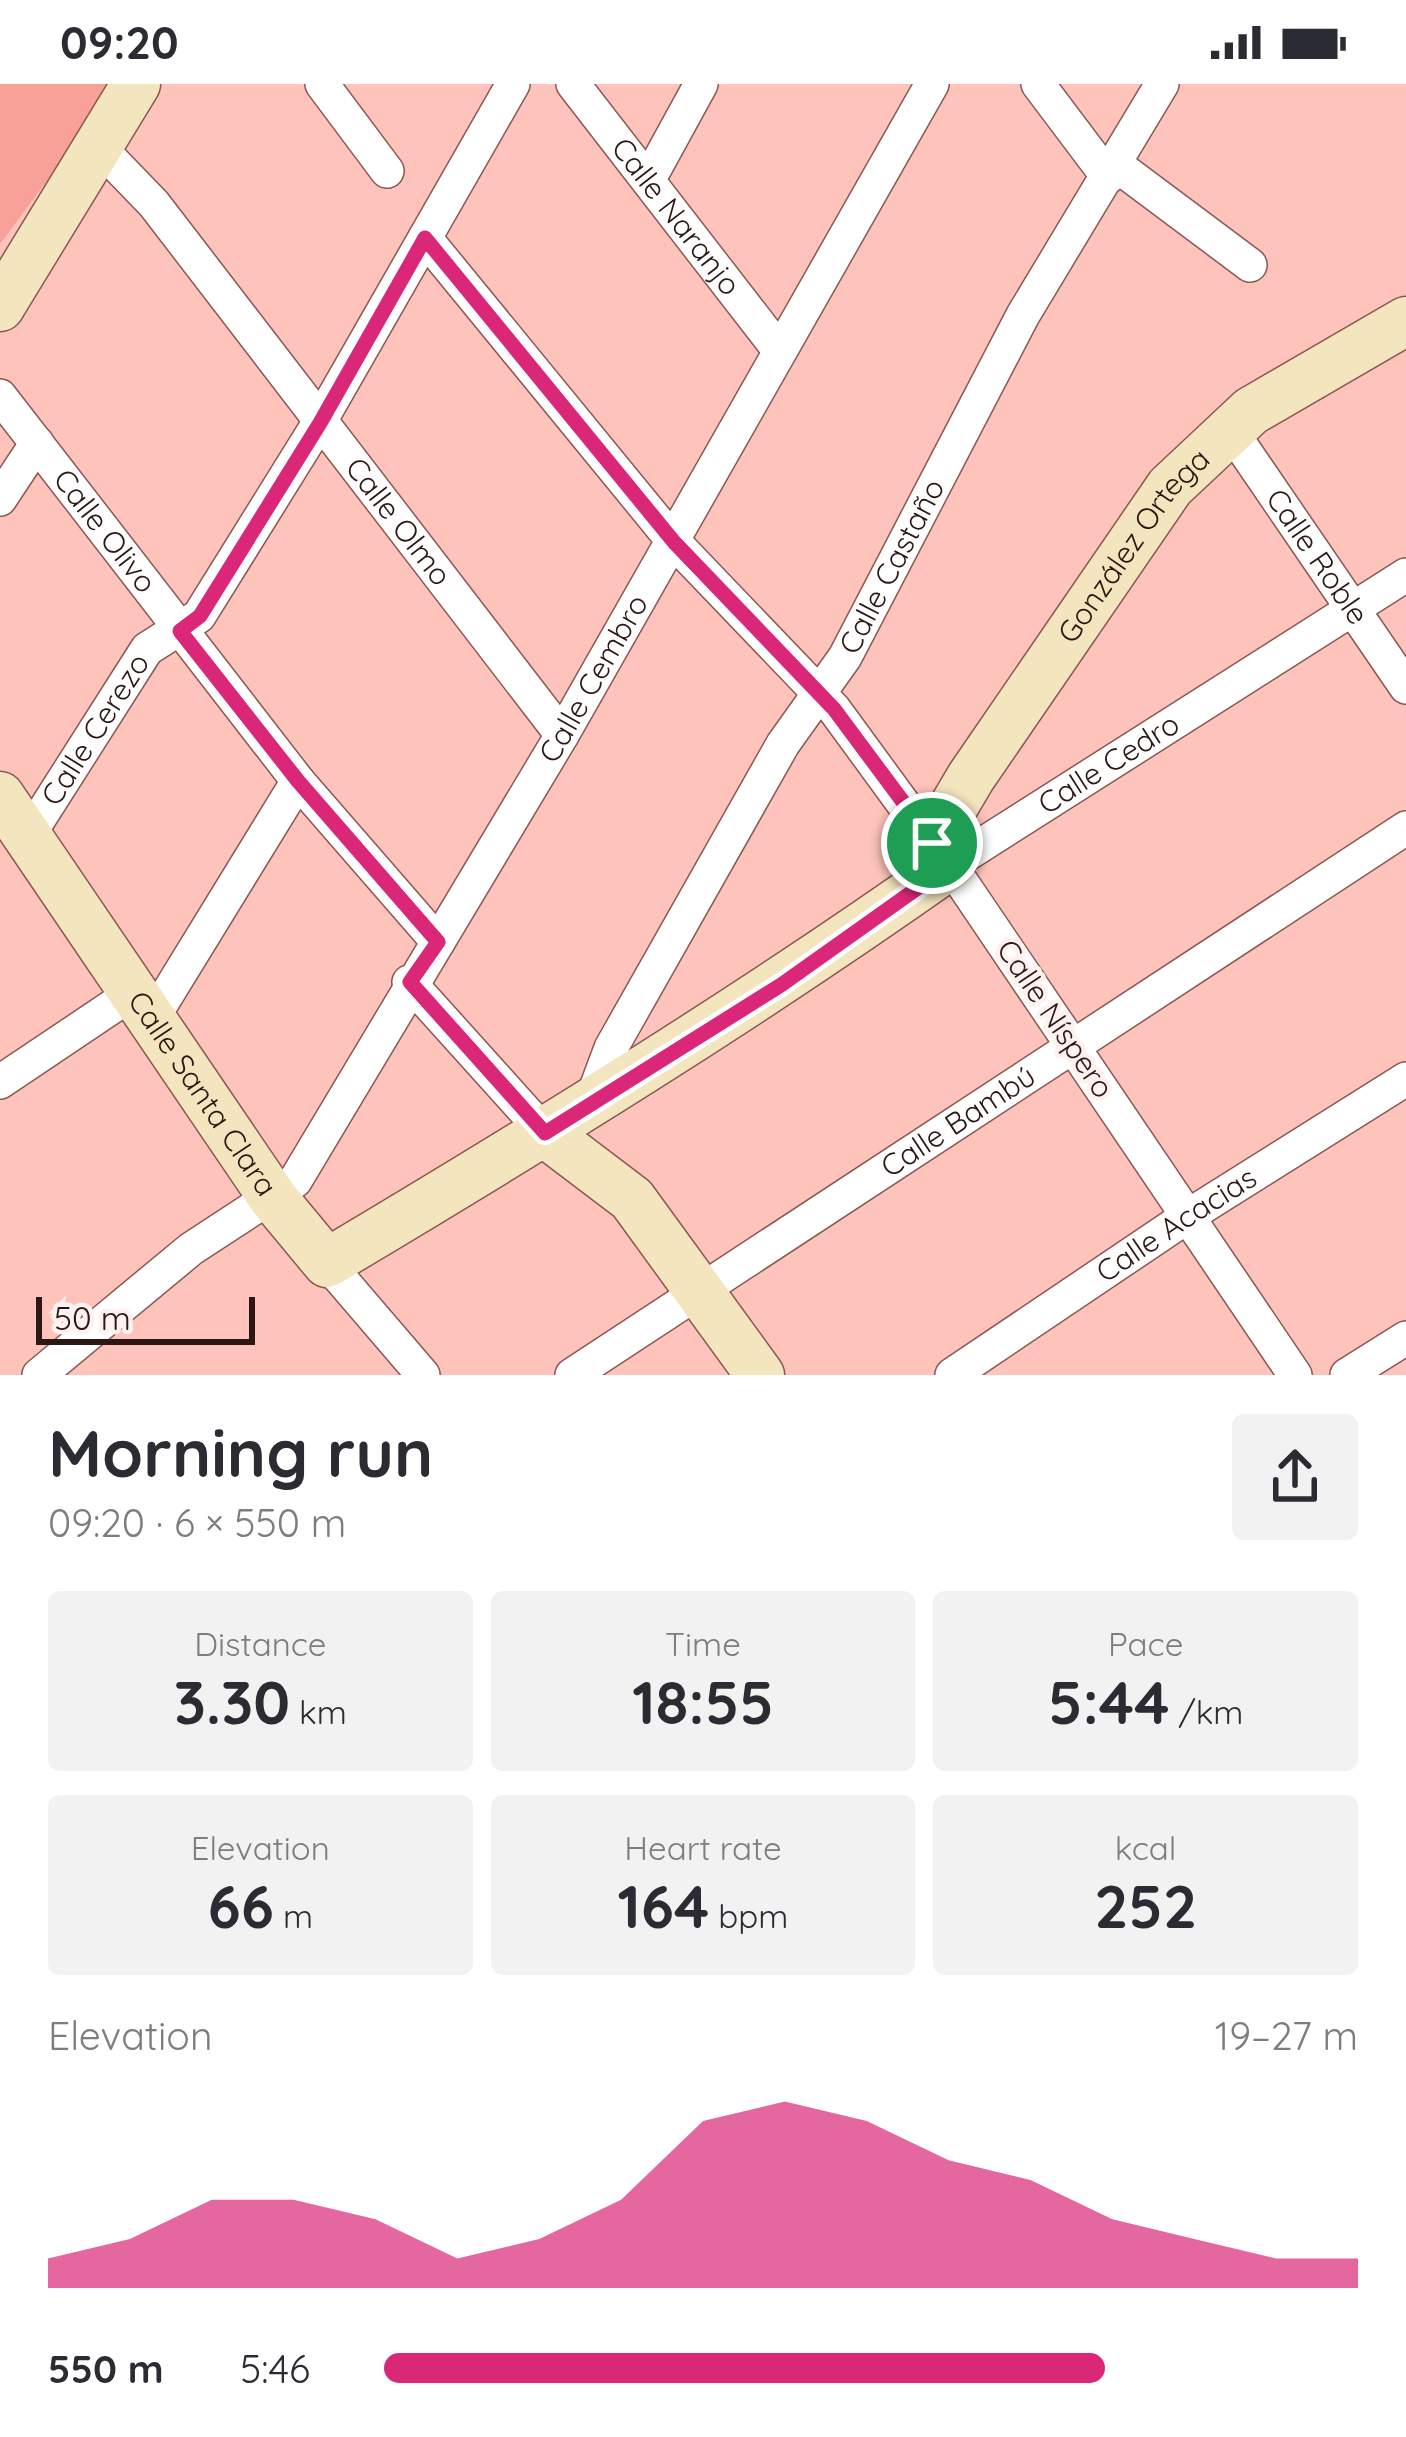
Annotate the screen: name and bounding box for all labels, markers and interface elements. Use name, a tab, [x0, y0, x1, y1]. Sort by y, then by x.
text: 09:20	[60, 14, 179, 70]
street label: Calle Naranjo	[604, 130, 750, 303]
street label: González Ortega	[1049, 440, 1217, 650]
street label: Calle Olmo	[338, 450, 460, 593]
street label: Calle Olivo	[46, 461, 165, 600]
street label: Calle Castaño	[830, 472, 952, 660]
street label: Calle Roble	[1258, 481, 1378, 631]
street label: Calle Cembro	[530, 588, 656, 769]
street label: Calle Cerezo	[32, 646, 157, 812]
street label: Calle Cedro	[1031, 704, 1186, 822]
pin	[881, 792, 983, 894]
icon: arrive	[899, 810, 965, 876]
street label: Calle Níspero	[989, 932, 1123, 1105]
street label: Calle Santa Clara	[120, 984, 286, 1203]
street label: Calle Bambú	[873, 1056, 1042, 1185]
street label: Calle Acacias	[1089, 1158, 1263, 1290]
scale bar	[36, 1291, 255, 1344]
text: 50 m	[54, 1297, 131, 1338]
text: Morning run	[48, 1411, 433, 1494]
button: share	[1232, 1414, 1358, 1540]
text: 09:20 · 6 × 550 m	[48, 1498, 346, 1547]
text: Distance	[194, 1623, 326, 1664]
text: Time	[665, 1623, 741, 1664]
text: Pace	[1108, 1623, 1183, 1664]
text: 3.30	[174, 1664, 290, 1739]
text: 18:55	[632, 1664, 774, 1739]
text: 5:44	[1048, 1664, 1169, 1739]
text: km	[290, 1691, 347, 1732]
text: /km	[1169, 1691, 1243, 1732]
text: Elevation	[191, 1827, 330, 1868]
text: Heart rate	[624, 1827, 782, 1868]
text: kcal	[1115, 1827, 1176, 1868]
text: 66	[208, 1868, 274, 1943]
text: 164	[618, 1868, 709, 1943]
text: 252	[1094, 1868, 1197, 1943]
text: m	[274, 1895, 313, 1936]
text: bpm	[709, 1895, 788, 1936]
text: Elevation	[48, 2011, 212, 2060]
text: 19–27 m	[1215, 2011, 1358, 2060]
text: 550 m	[48, 2344, 164, 2393]
text: 5:46	[240, 2344, 310, 2393]

